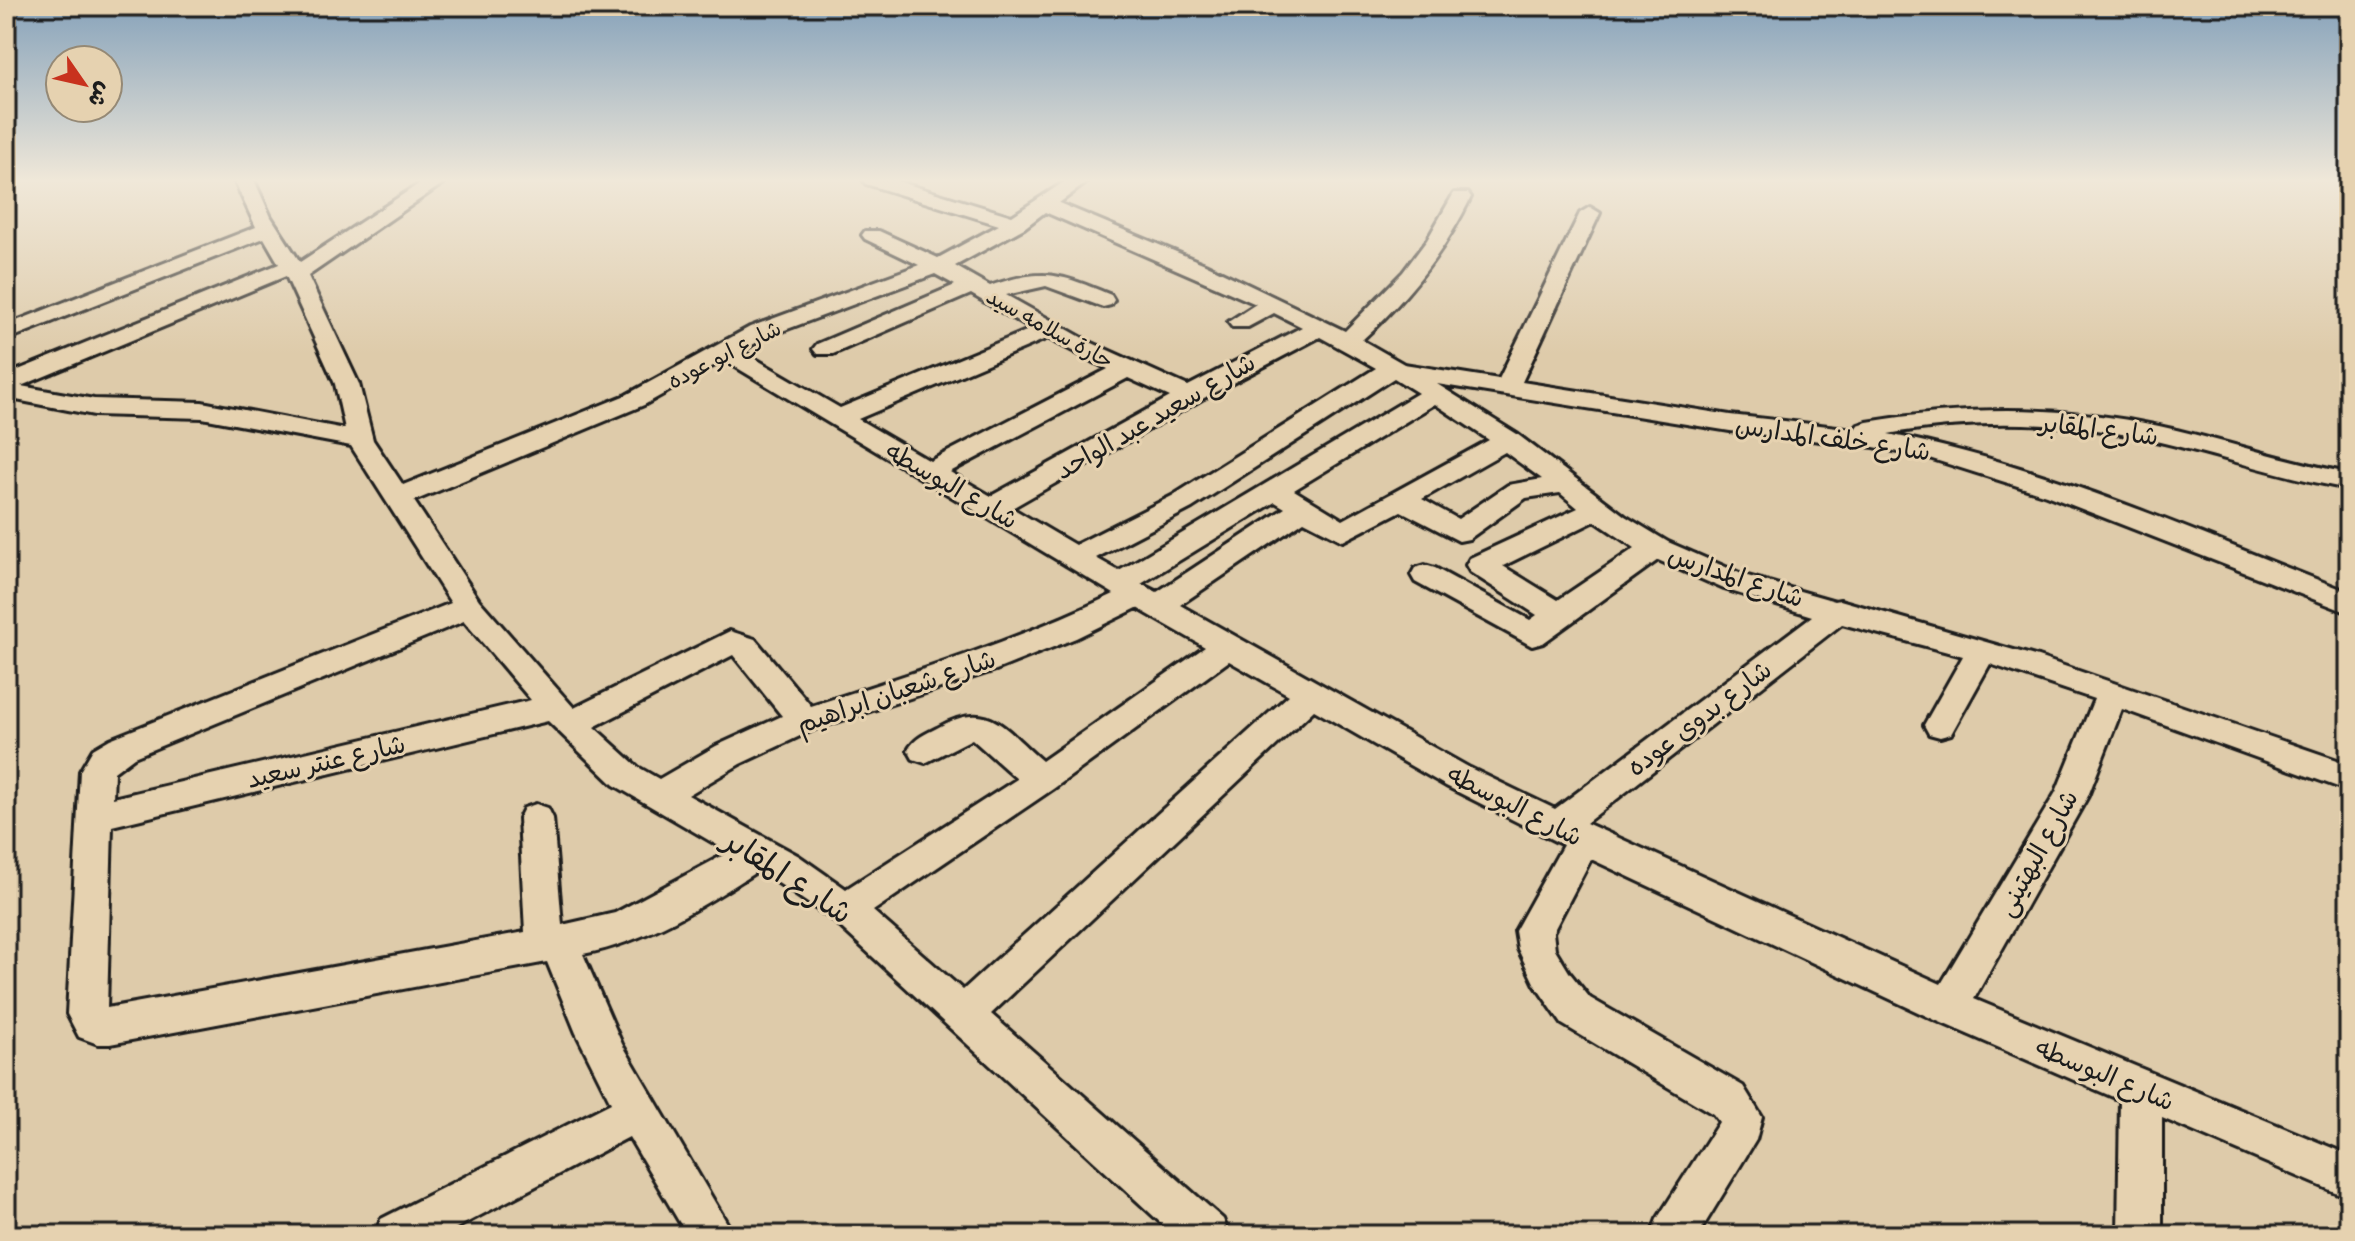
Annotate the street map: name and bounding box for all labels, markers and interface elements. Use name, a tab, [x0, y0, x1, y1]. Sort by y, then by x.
north arrow	[44, 44, 124, 124]
text: ش	[81, 77, 118, 112]
street label: حارة سلامه سيد	[981, 282, 1118, 375]
street label: شارع ابو عوده	[663, 314, 786, 396]
street label: شارع سعيد عبد الواحد	[1050, 347, 1262, 488]
street label: شارع المقابر	[2036, 407, 2160, 454]
street label: شارع خلف المدارس	[1733, 409, 1933, 470]
street label: شارع البوسطه	[879, 435, 1023, 537]
street label: شارع المدارس	[1663, 539, 1808, 616]
street label: شارع شعبان ابراهيم	[793, 643, 1001, 744]
street label: شارع بدوى عوده	[1621, 654, 1779, 784]
street label: شارع عنتر سعيد	[244, 728, 409, 797]
street label: شارع البوسطه	[1441, 758, 1588, 855]
street label: شارع البهتينى	[1990, 785, 2087, 923]
street label: شارع المقابر	[711, 818, 860, 935]
street label: شارع البوسطه	[2030, 1031, 2179, 1119]

